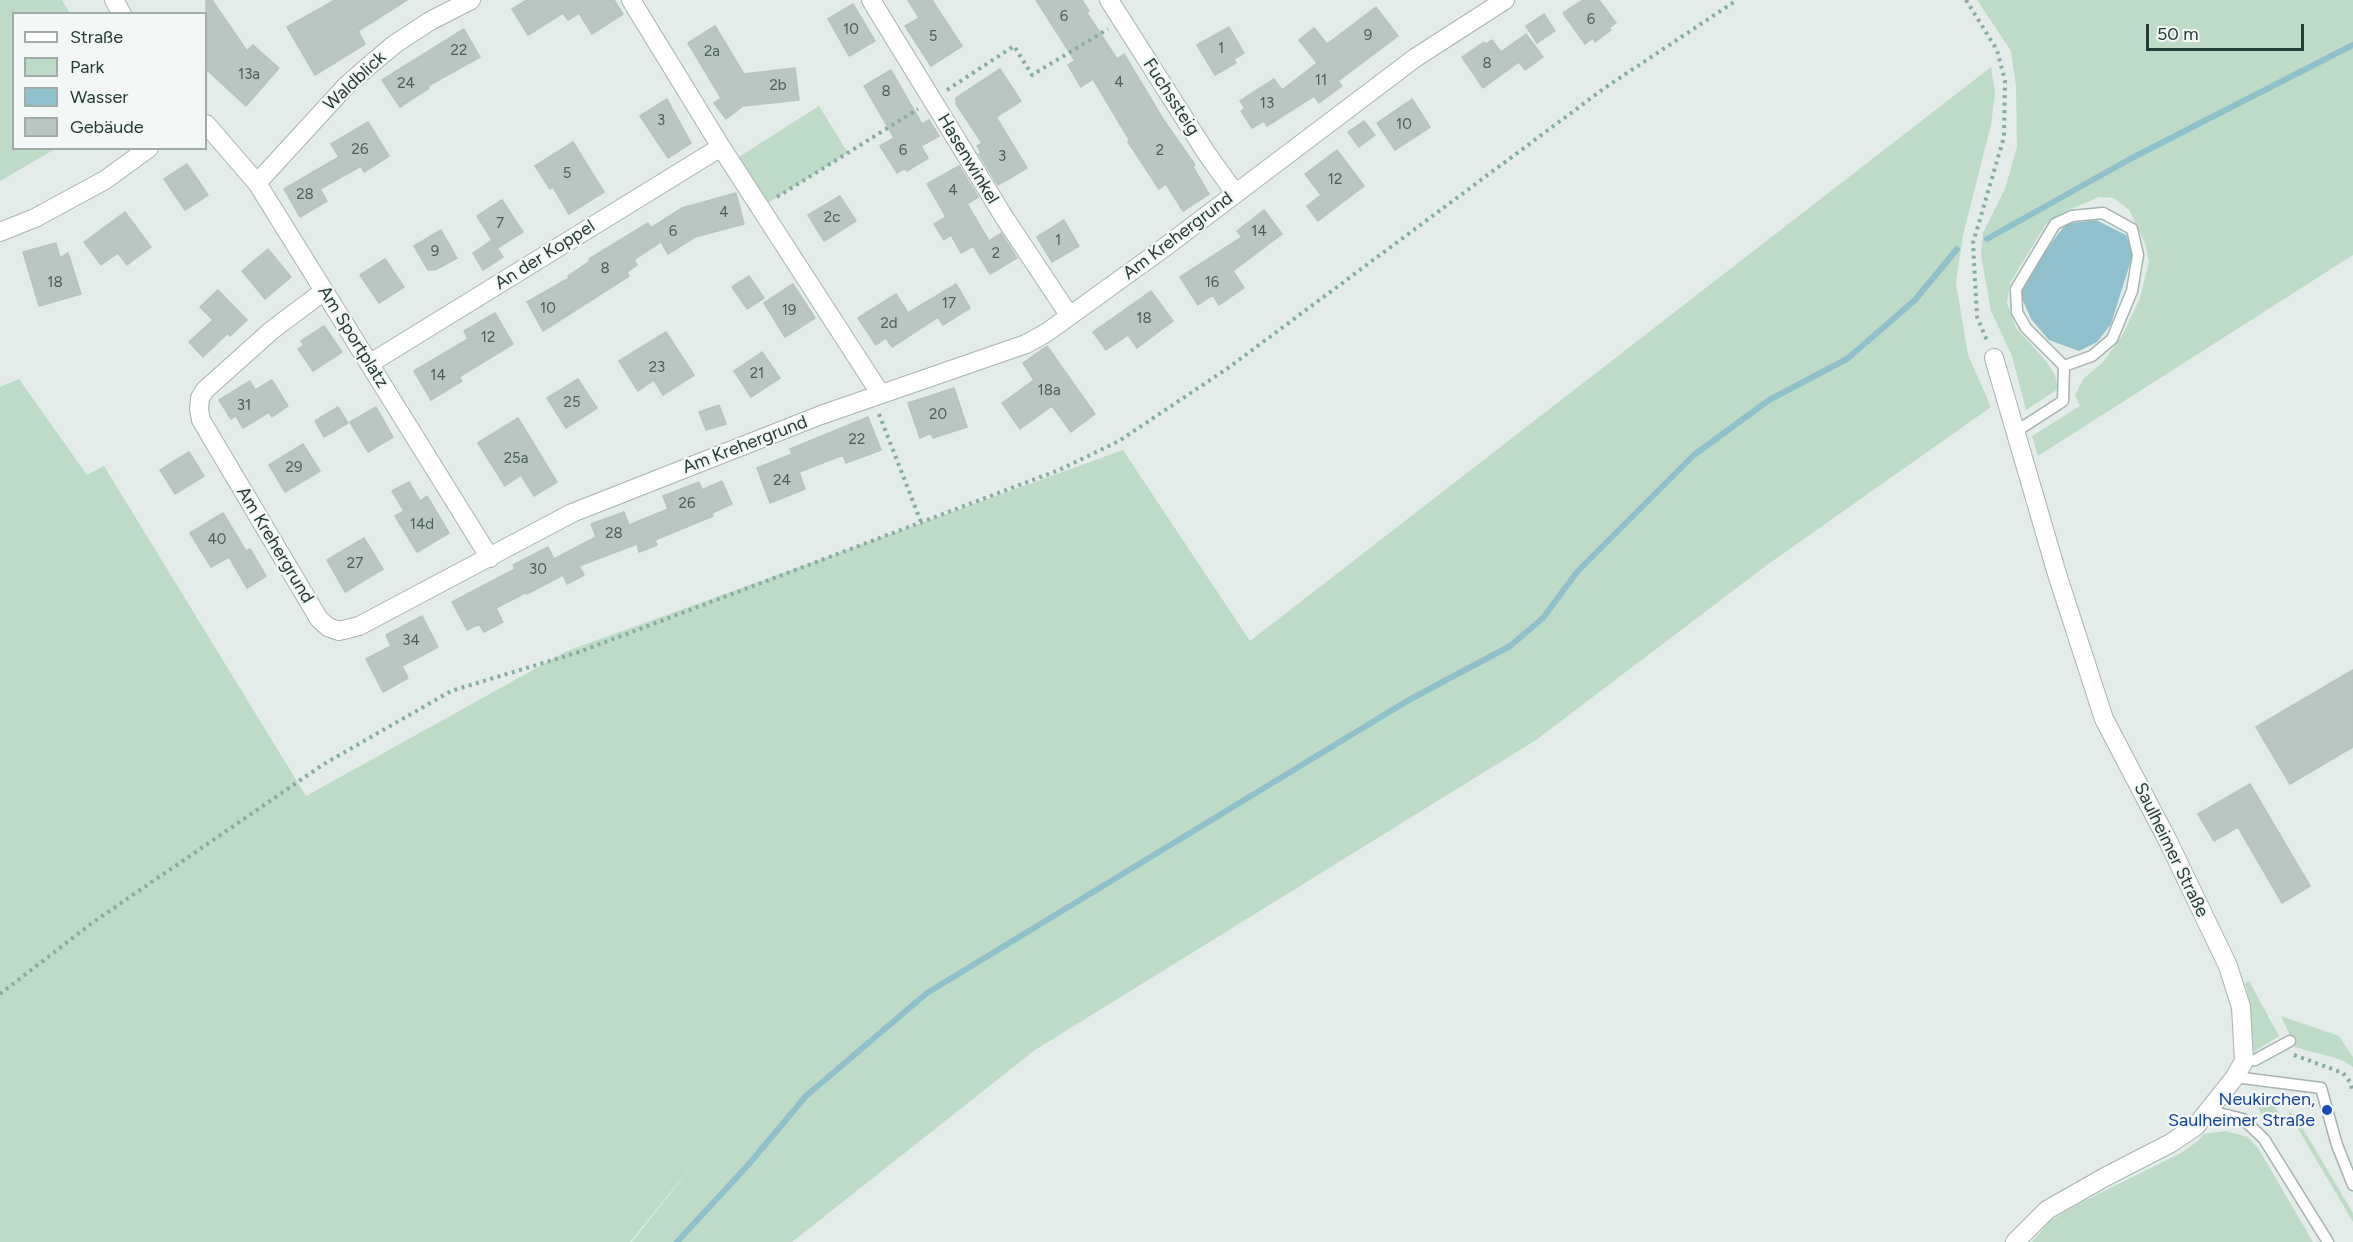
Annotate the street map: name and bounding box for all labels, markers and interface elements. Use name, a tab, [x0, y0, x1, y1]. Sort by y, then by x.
house number: 6	[1060, 8, 1068, 26]
house number: 6	[1587, 11, 1595, 29]
legend	[12, 12, 207, 150]
scale bar	[2149, 12, 2306, 50]
house number: 10	[843, 21, 859, 39]
text: 50 m	[2157, 23, 2199, 45]
text: Straße	[70, 26, 123, 48]
house number: 9	[1364, 27, 1372, 45]
house number: 5	[929, 28, 937, 46]
house number: 1	[1218, 40, 1224, 58]
house number: 22	[451, 42, 467, 60]
house number: 2a	[704, 43, 720, 61]
street label: Waldblick	[319, 47, 391, 115]
street label: Fuchssteig	[1138, 54, 1204, 140]
house number: 8	[1482, 55, 1492, 73]
text: Park	[70, 56, 104, 78]
house number: 13a	[238, 66, 260, 84]
house number: 11	[1315, 72, 1327, 90]
house number: 4	[1114, 74, 1124, 92]
house number: 24	[397, 75, 415, 93]
house number: 2b	[769, 77, 787, 95]
house number: 8	[881, 83, 891, 101]
text: Wasser	[70, 86, 128, 108]
house number: 13	[1260, 95, 1274, 113]
street label: Hasenwinkel	[933, 110, 1003, 208]
house number: 3	[657, 112, 665, 130]
text: Gebäude	[70, 116, 144, 138]
house number: 10	[1396, 116, 1412, 134]
house number: 26	[352, 141, 368, 159]
house number: 6	[899, 142, 907, 160]
house number: 2	[1156, 142, 1164, 160]
house number: 3	[998, 148, 1006, 166]
house number: 5	[563, 165, 571, 183]
house number: 12	[1328, 171, 1342, 189]
house number: 4	[948, 182, 958, 200]
house number: 28	[296, 186, 314, 204]
street label: Am Krehergrund	[1119, 188, 1237, 284]
house number: 4	[719, 204, 729, 222]
house number: 2c	[824, 209, 840, 227]
house number: 7	[496, 215, 504, 233]
street label: An der Koppel	[491, 216, 599, 294]
house number: 6	[669, 223, 677, 241]
house number: 14	[1251, 223, 1267, 241]
house number: 1	[1055, 232, 1061, 250]
house number: 9	[431, 243, 439, 261]
house number: 2	[992, 245, 1000, 263]
house number: 8	[600, 260, 610, 278]
house number: 18	[47, 274, 63, 292]
house number: 16	[1205, 274, 1219, 292]
street label: Am Sportplatz	[313, 282, 393, 392]
house number: 17	[942, 295, 956, 313]
house number: 10	[540, 300, 556, 318]
house number: 19	[782, 302, 796, 320]
house number: 18	[1136, 310, 1152, 328]
house number: 2d	[880, 315, 898, 333]
house number: 12	[481, 329, 495, 347]
house number: 23	[649, 359, 665, 377]
house number: 21	[750, 365, 764, 383]
house number: 14	[430, 367, 446, 385]
house number: 18a	[1037, 382, 1061, 400]
house number: 25	[563, 394, 581, 412]
house number: 31	[237, 397, 251, 415]
house number: 20	[929, 406, 947, 424]
street label: Am Krehergrund	[679, 411, 811, 479]
house number: 22	[849, 431, 865, 449]
house number: 25a	[504, 450, 528, 468]
house number: 29	[286, 459, 302, 477]
house number: 24	[773, 472, 791, 490]
street label: Am Krehergrund	[232, 483, 318, 607]
house number: 26	[679, 495, 695, 513]
house number: 14d	[410, 516, 434, 534]
house number: 28	[605, 525, 623, 543]
house number: 40	[208, 531, 226, 549]
house number: 27	[347, 555, 363, 573]
house number: 30	[529, 561, 547, 579]
house number: 34	[402, 632, 420, 650]
street label: Saulheimer Straße	[2129, 779, 2213, 921]
place label: Neukirchen, Saulheimer Straße	[2168, 1089, 2315, 1132]
marker: Neukirchen, Saulheimer Straße	[2320, 1103, 2334, 1117]

